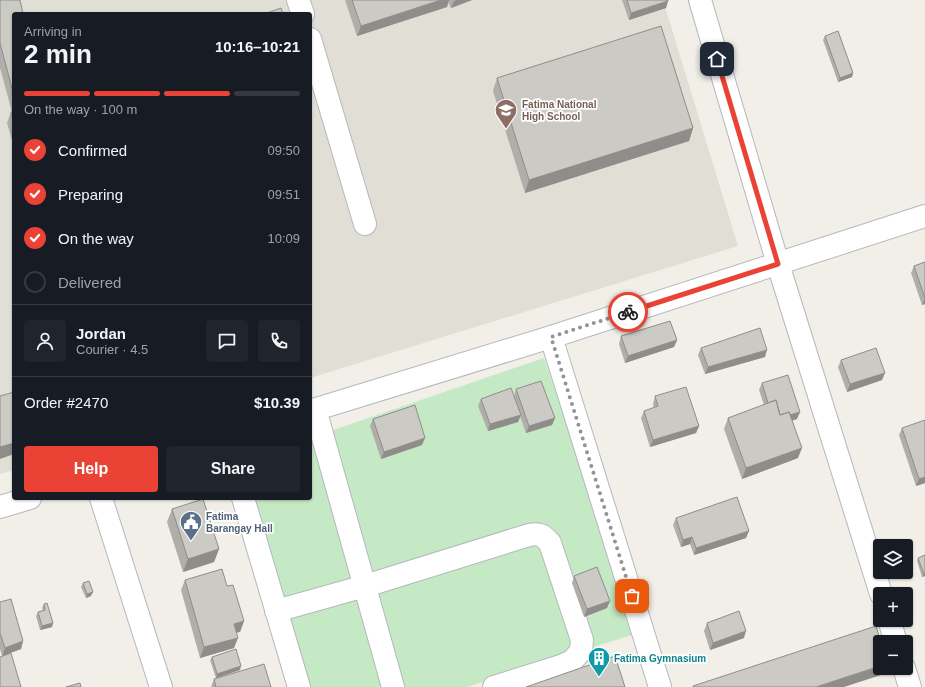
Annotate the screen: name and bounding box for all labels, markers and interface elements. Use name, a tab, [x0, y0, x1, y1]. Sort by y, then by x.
text: Arriving in	[24, 24, 82, 39]
text: 10:16–10:21	[215, 38, 300, 55]
text: 2 min	[24, 39, 92, 69]
pin	[700, 42, 734, 76]
icon: home	[706, 48, 728, 70]
school or university icon: Fatima National High School	[493, 97, 519, 130]
place label: Fatima National High School	[522, 99, 597, 122]
text: On the way · 100 m	[24, 102, 137, 117]
icon: check	[24, 139, 46, 161]
text: Confirmed	[58, 142, 127, 159]
text: 09:50	[267, 143, 300, 158]
icon: check	[24, 183, 46, 205]
text: Preparing	[58, 186, 123, 203]
text: 09:51	[267, 187, 300, 202]
icon: check	[24, 227, 46, 249]
text: On the way	[58, 230, 134, 247]
text: 10:09	[267, 231, 300, 246]
text: Delivered	[58, 274, 121, 291]
courier	[608, 292, 648, 332]
icon: bike	[617, 301, 639, 323]
button: person	[24, 320, 66, 362]
button: chat	[206, 320, 248, 362]
button: phone	[258, 320, 300, 362]
text: Jordan	[76, 325, 126, 342]
text: Courier · 4.5	[76, 342, 148, 357]
text: Order #2470	[24, 394, 108, 411]
text: $10.39	[254, 394, 300, 411]
button: Help	[24, 446, 158, 492]
button: Share	[166, 446, 300, 492]
public building icon: Fatima Barangay Hall	[178, 509, 204, 542]
place label: Fatima Barangay Hall	[206, 511, 273, 534]
map controls	[873, 539, 913, 675]
button: layers	[873, 539, 913, 579]
pin	[615, 579, 649, 613]
icon: bag	[621, 585, 643, 607]
button: +	[873, 587, 913, 627]
button: −	[873, 635, 913, 675]
building icon: Fatima Gymnasium	[586, 645, 612, 678]
place label: Fatima Gymnasium	[614, 653, 706, 664]

